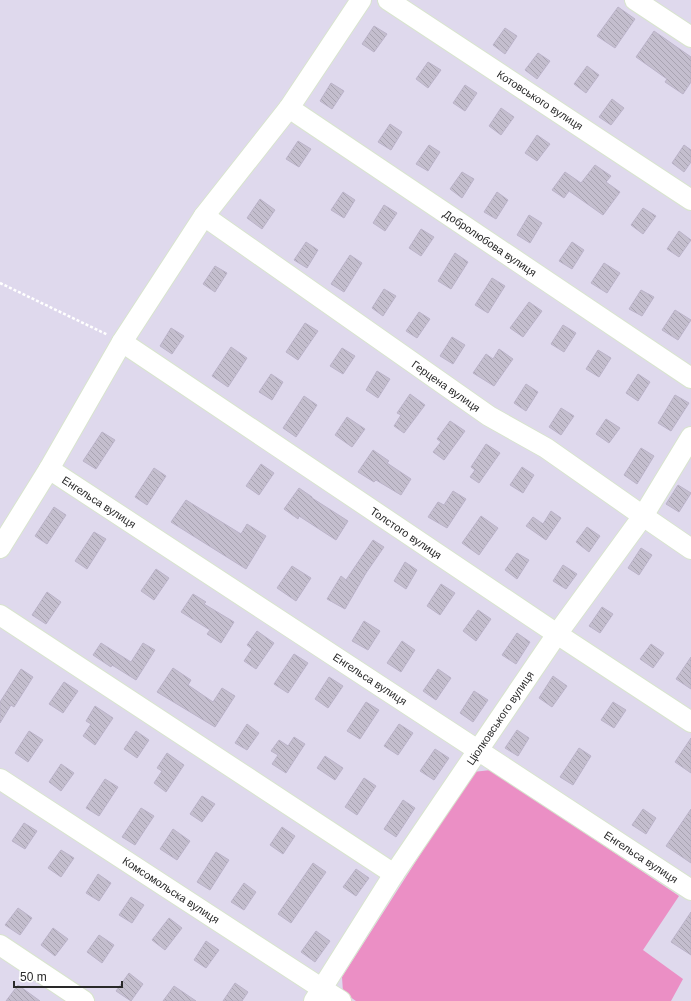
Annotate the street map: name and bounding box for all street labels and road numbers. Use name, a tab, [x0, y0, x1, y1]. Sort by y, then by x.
street label: Котовського вулиця	[495, 68, 585, 132]
street label: Добролюбова вулиця	[441, 207, 539, 279]
street label: Герцена вулиця	[410, 358, 483, 414]
street label: Енгельса вулиця	[60, 474, 138, 530]
street label: Толстого вулиця	[368, 505, 444, 561]
street label: Енгельса вулиця	[331, 651, 409, 707]
street label: Ціолковського вулиця	[464, 669, 536, 767]
street label: Енгельса вулиця	[602, 829, 680, 885]
street label: Комсомольска вулиця	[120, 854, 222, 926]

